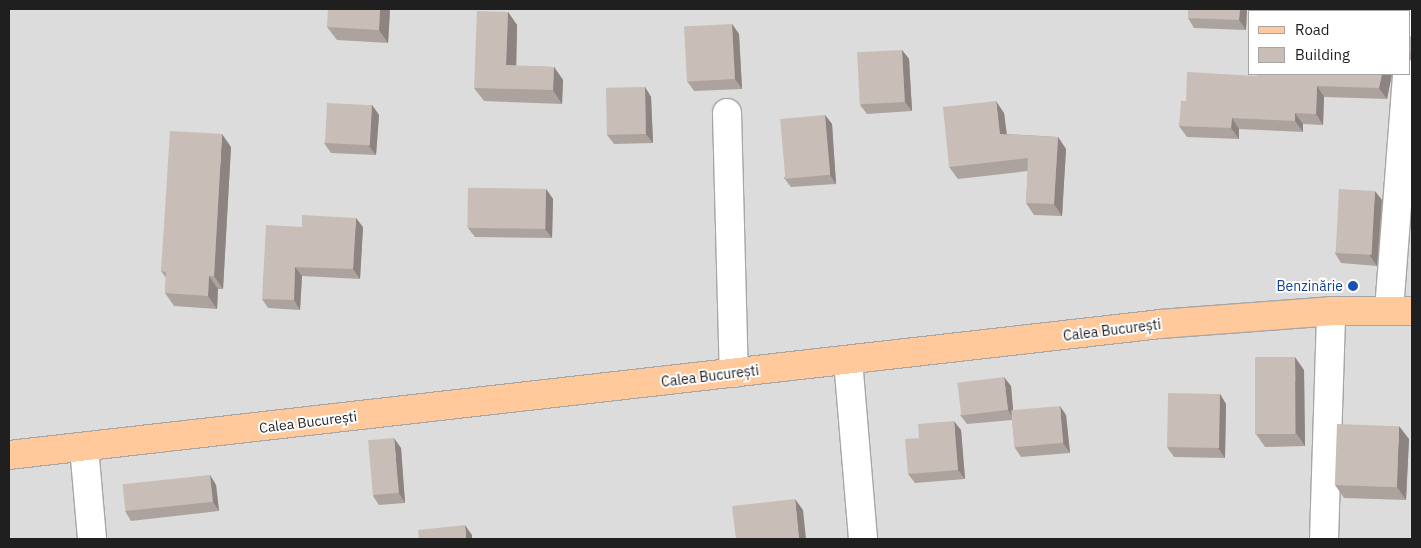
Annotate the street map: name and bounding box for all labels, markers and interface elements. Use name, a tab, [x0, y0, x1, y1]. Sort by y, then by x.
legend	[1248, 10, 1411, 75]
text: Road	[1295, 20, 1330, 39]
text: Building	[1295, 45, 1350, 64]
place label: Benzinărie	[1276, 278, 1343, 294]
marker: Benzinărie	[1347, 280, 1359, 292]
street label: Calea București	[1062, 316, 1162, 344]
street label: Calea București	[660, 362, 760, 390]
street label: Calea București	[258, 408, 358, 436]

